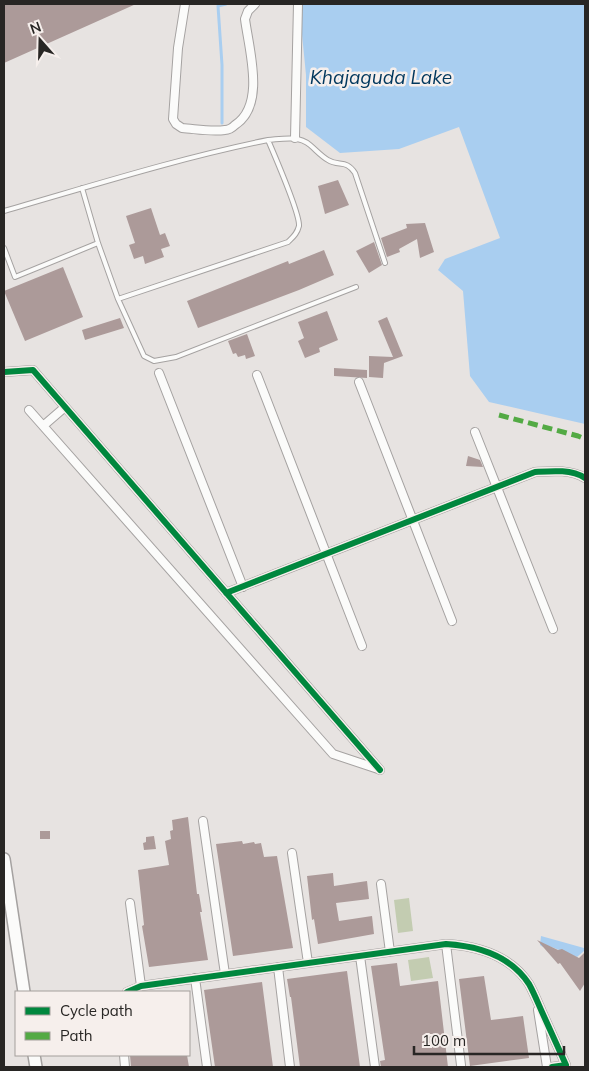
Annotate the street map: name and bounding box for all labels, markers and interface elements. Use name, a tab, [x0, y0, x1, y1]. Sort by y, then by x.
north arrow	[15, 15, 65, 65]
text: N	[28, 18, 44, 38]
water label: Khajaguda Lake	[310, 65, 452, 89]
legend	[15, 991, 190, 1056]
text: Cycle path	[60, 1001, 133, 1020]
scale bar	[414, 1024, 564, 1056]
text: Path	[60, 1026, 92, 1045]
text: 100 m	[422, 1031, 466, 1050]

